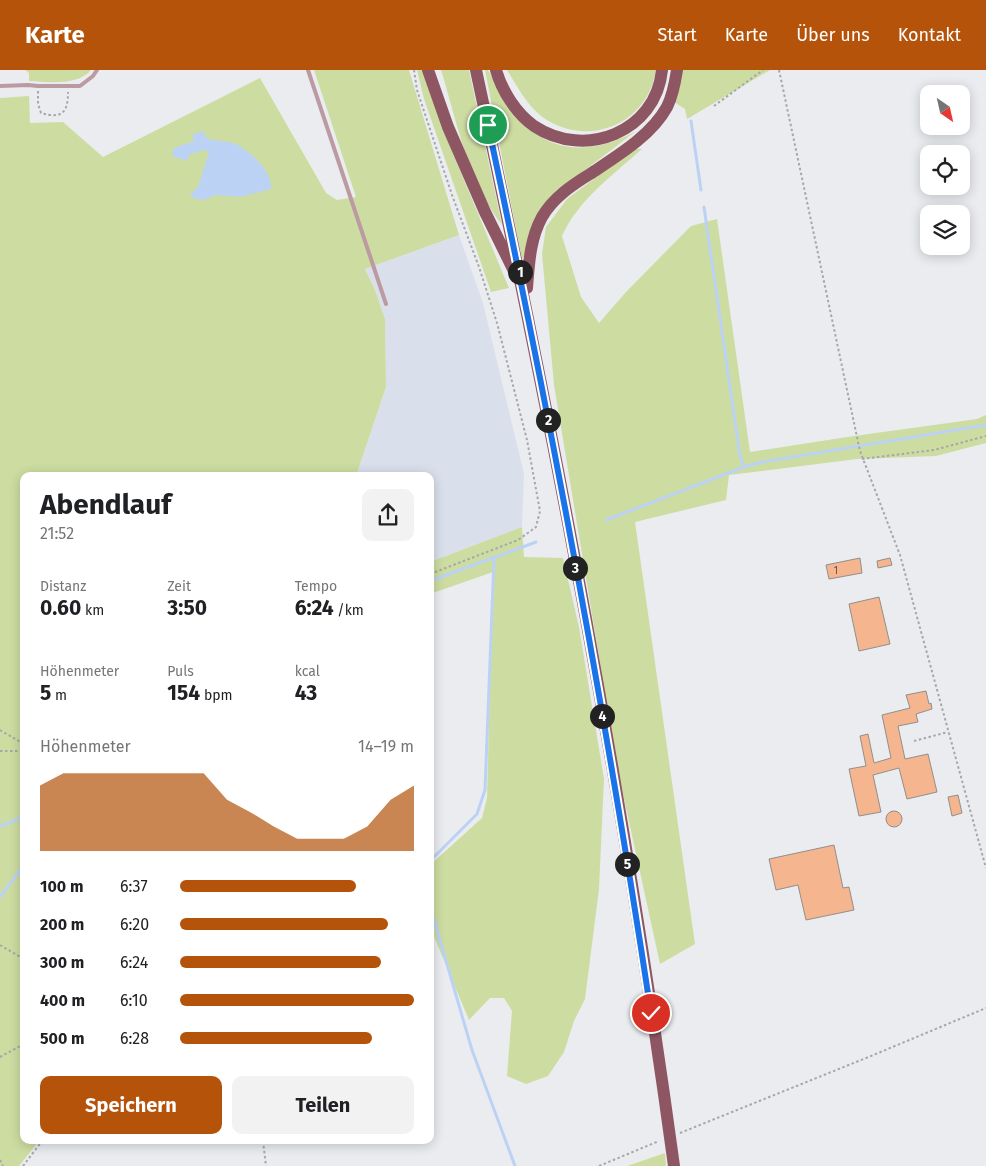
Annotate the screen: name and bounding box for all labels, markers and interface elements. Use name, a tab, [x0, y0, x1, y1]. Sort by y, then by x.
text: Karte	[25, 21, 85, 49]
text: Start	[657, 24, 697, 46]
text: Karte	[725, 24, 768, 46]
text: Über uns	[796, 24, 870, 46]
text: Kontakt	[898, 24, 961, 46]
north arrow	[920, 85, 970, 135]
map controls	[920, 85, 970, 255]
pin	[467, 104, 509, 146]
icon: arrive	[474, 111, 502, 139]
button: locate	[920, 145, 970, 195]
button: layers	[920, 205, 970, 255]
pin: 1	[508, 260, 532, 284]
text: 1	[517, 264, 524, 281]
pin: 2	[536, 408, 560, 432]
text: 2	[545, 412, 552, 429]
text: Abendlauf	[40, 488, 171, 521]
button: share	[362, 489, 414, 541]
text: 21:52	[40, 524, 74, 543]
pin: 3	[562, 556, 588, 580]
text: 3	[572, 560, 579, 577]
house number: 1	[834, 565, 838, 577]
text: Distanz	[40, 578, 86, 595]
text: Zeit	[167, 578, 191, 595]
text: Tempo	[295, 578, 337, 595]
text: 0.60	[40, 595, 81, 621]
text: 3:50	[167, 595, 207, 621]
text: 6:24	[295, 595, 334, 621]
text: km	[81, 602, 104, 619]
text: /km	[334, 602, 364, 619]
text: Höhenmeter	[40, 663, 119, 680]
text: Puls	[167, 663, 194, 680]
text: kcal	[295, 663, 320, 680]
text: 5	[40, 680, 51, 706]
text: 154	[167, 680, 200, 706]
text: 43	[295, 680, 317, 706]
text: m	[51, 687, 67, 704]
text: bpm	[200, 687, 233, 704]
pin: 4	[590, 704, 614, 728]
text: 4	[599, 708, 606, 725]
text: Höhenmeter	[40, 737, 131, 756]
text: 14–19 m	[358, 737, 414, 756]
pin: 5	[614, 852, 640, 876]
text: 5	[624, 856, 631, 873]
text: 100 m	[40, 877, 83, 896]
text: 6:37	[120, 877, 148, 896]
text: 200 m	[40, 915, 84, 934]
text: 6:20	[120, 915, 149, 934]
text: 300 m	[40, 953, 84, 972]
text: 6:24	[120, 953, 148, 972]
text: 400 m	[40, 991, 85, 1010]
text: 6:10	[120, 991, 148, 1010]
pin	[630, 992, 672, 1034]
icon: check	[637, 999, 665, 1027]
text: 500 m	[40, 1029, 85, 1048]
text: 6:28	[120, 1029, 149, 1048]
button: Speichern	[40, 1076, 222, 1134]
button: Teilen	[232, 1076, 414, 1134]

